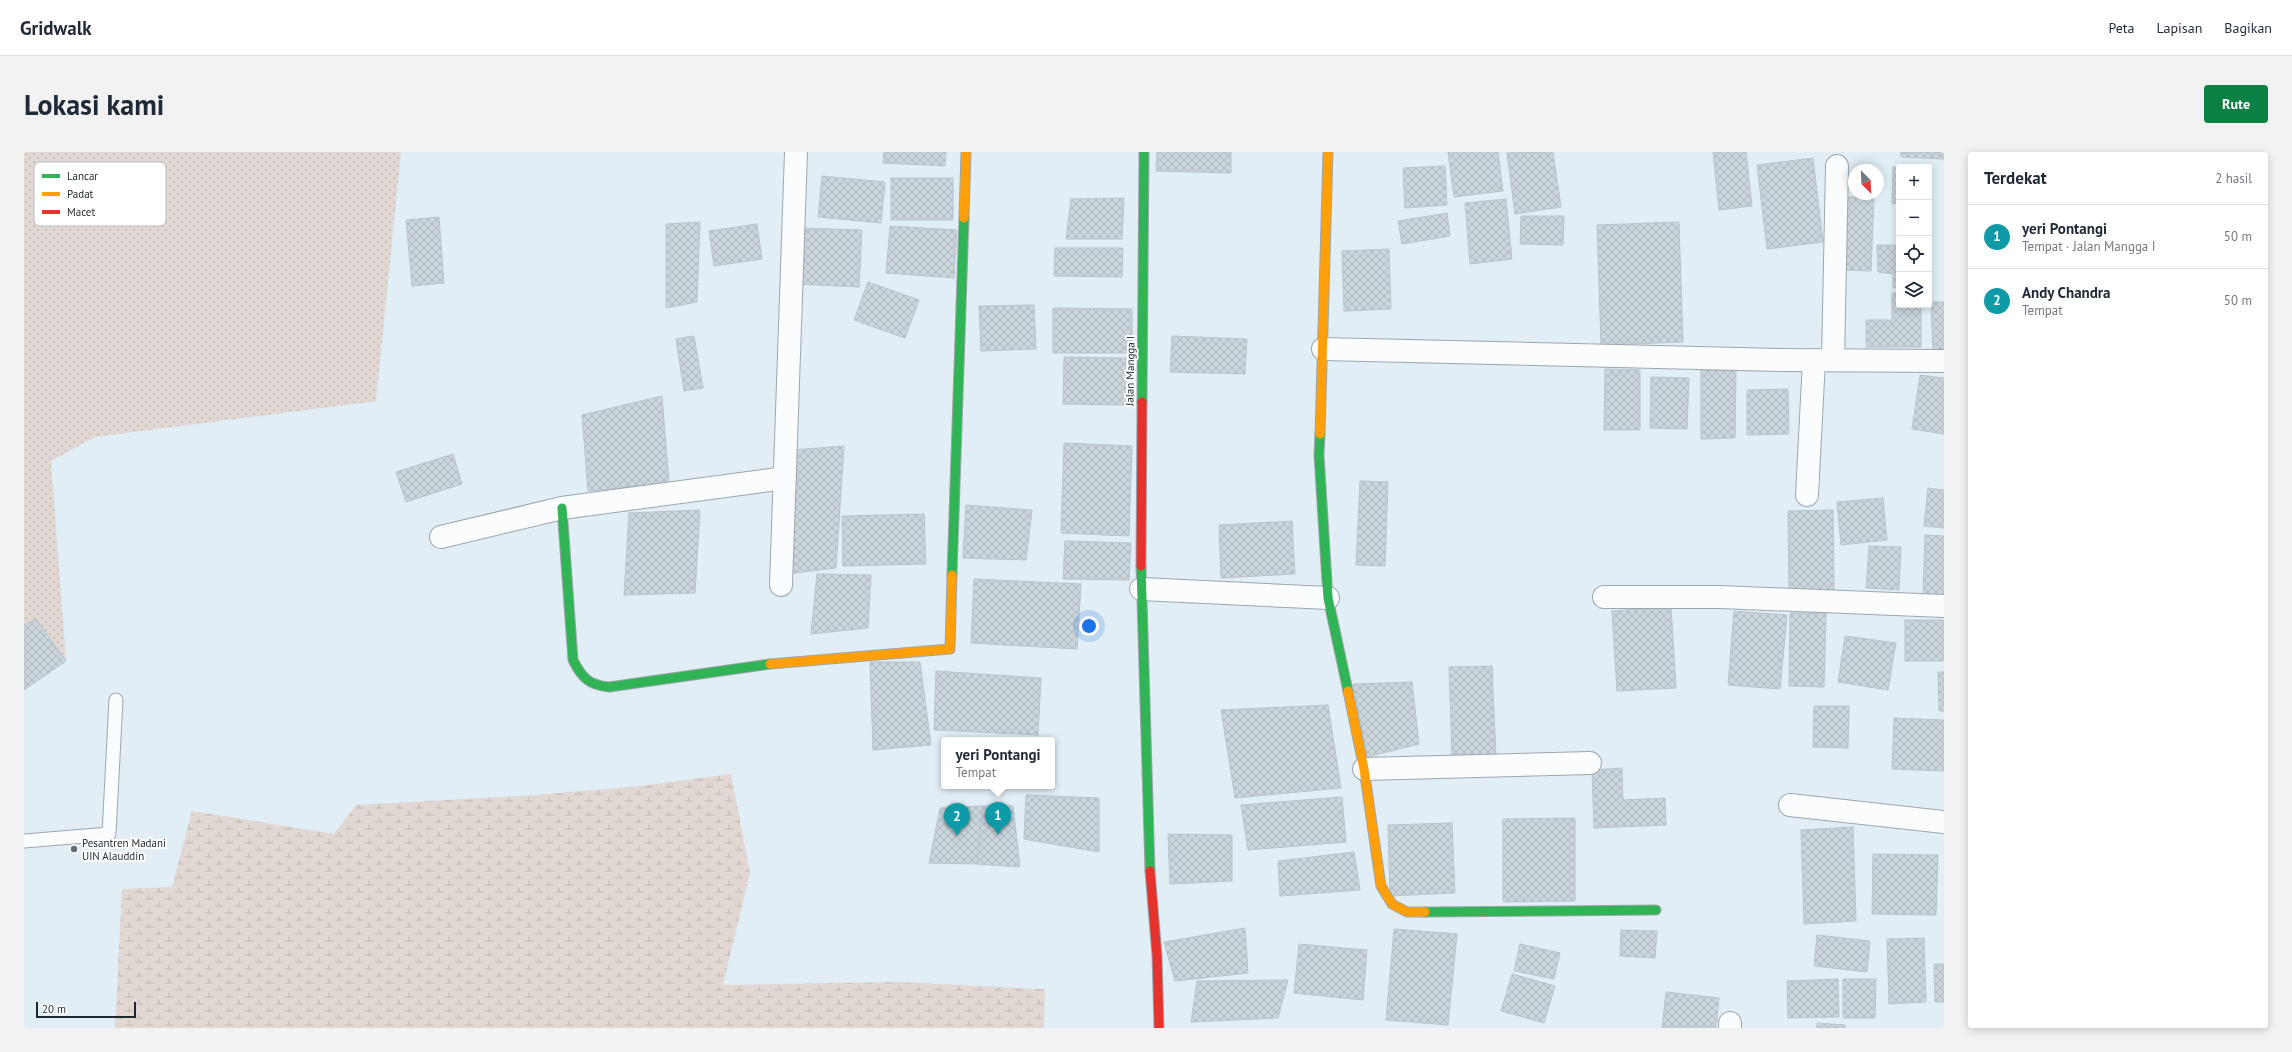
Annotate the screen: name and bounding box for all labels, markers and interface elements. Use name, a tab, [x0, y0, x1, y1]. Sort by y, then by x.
text: Gridwalk	[20, 16, 92, 40]
text: Peta	[2108, 19, 2135, 37]
text: Lapisan	[2157, 19, 2202, 37]
text: Bagikan	[2224, 19, 2272, 37]
button: Rute	[2204, 85, 2268, 123]
text: Lokasi kami	[24, 86, 164, 123]
legend	[34, 162, 166, 226]
north arrow	[1848, 164, 1884, 200]
map controls	[1896, 164, 1932, 308]
button: +	[1896, 164, 1932, 200]
text: Terdekat	[1984, 167, 2047, 189]
text: Lancar	[67, 169, 98, 183]
text: 2 hasil	[2215, 170, 2252, 187]
text: Padat	[67, 187, 94, 201]
button: −	[1896, 200, 1932, 236]
text: Macet	[67, 205, 95, 219]
text: yeri Pontangi	[2022, 219, 2107, 238]
text: 1	[1993, 228, 2001, 245]
text: 50 m	[2224, 228, 2252, 245]
button: locate	[1896, 236, 1932, 272]
text: Tempat · Jalan Mangga I	[2022, 238, 2156, 255]
button: layers	[1896, 272, 1932, 308]
text: Andy Chandra	[2022, 283, 2111, 302]
text: 2	[1993, 292, 2001, 309]
text: 50 m	[2224, 292, 2252, 309]
text: Tempat	[2022, 302, 2063, 319]
street label: Jalan Mangga I	[1122, 336, 1138, 407]
your location	[1079, 616, 1099, 636]
popup	[941, 737, 1055, 789]
text: yeri Pontangi	[956, 745, 1040, 764]
text: Tempat	[956, 764, 996, 781]
pin: 1	[985, 802, 1011, 835]
pin: 2	[944, 803, 970, 836]
place label: Pesantren Madani UIN Alauddin	[82, 836, 166, 863]
marker: Pesantren Madani UIN Alauddin	[69, 844, 79, 854]
scale bar	[36, 1000, 136, 1019]
text: 20 m	[42, 1002, 66, 1016]

